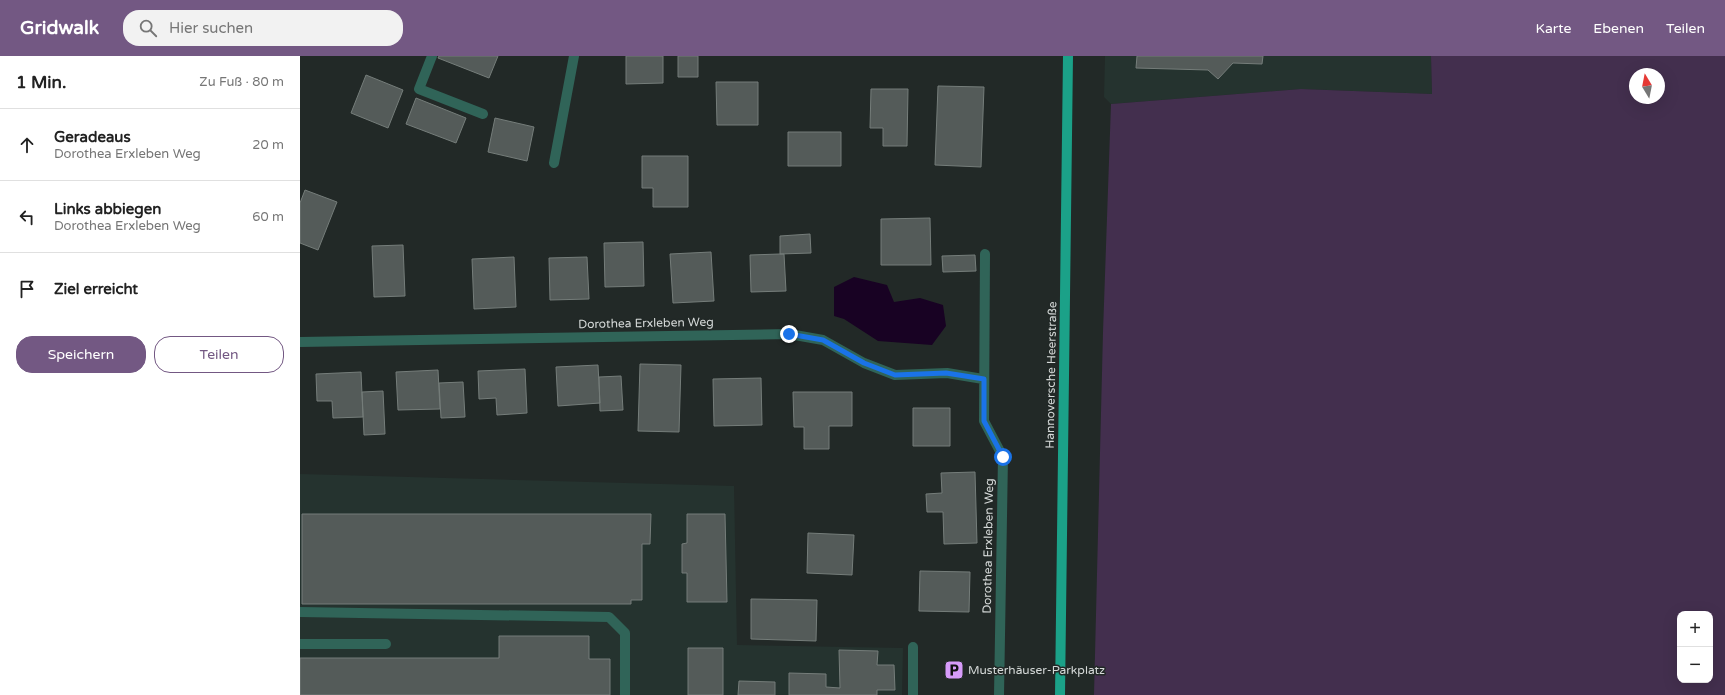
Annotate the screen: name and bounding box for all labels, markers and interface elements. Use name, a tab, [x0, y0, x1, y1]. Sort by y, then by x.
search box	[123, 10, 403, 46]
text: Gridwalk	[20, 17, 99, 39]
icon: search	[137, 17, 159, 39]
text: Hier suchen	[169, 19, 253, 37]
text: Karte	[1536, 20, 1571, 37]
text: Ebenen	[1593, 20, 1644, 37]
text: Teilen	[1666, 20, 1705, 37]
north arrow	[1629, 68, 1665, 104]
text: 1 Min.	[16, 72, 66, 93]
text: Zu Fuß · 80 m	[199, 74, 284, 90]
text: Geradeaus	[54, 128, 131, 146]
icon: ahead	[16, 134, 38, 156]
text: 20 m	[252, 137, 284, 153]
text: Dorothea Erxleben Weg	[54, 146, 201, 162]
text: Links abbiegen	[54, 200, 161, 218]
icon: left	[16, 206, 38, 228]
text: 60 m	[252, 209, 284, 225]
text: Dorothea Erxleben Weg	[54, 218, 201, 234]
icon: arrive	[16, 278, 38, 300]
text: Ziel erreicht	[54, 280, 138, 298]
street label: Hannoversche Heerstraße	[1043, 301, 1059, 449]
street label: Dorothea Erxleben Weg	[578, 315, 714, 331]
route end	[780, 325, 798, 343]
button: Speichern	[16, 336, 146, 373]
button: Teilen	[154, 336, 284, 373]
route start	[994, 448, 1012, 466]
street label: Dorothea Erxleben Weg	[980, 478, 996, 614]
map controls	[1677, 611, 1713, 683]
button: +	[1677, 611, 1713, 647]
button: −	[1677, 647, 1713, 683]
parking icon: Musterhäuser-Parkplatz	[943, 659, 965, 681]
place label: Musterhäuser-Parkplatz	[968, 663, 1105, 677]

